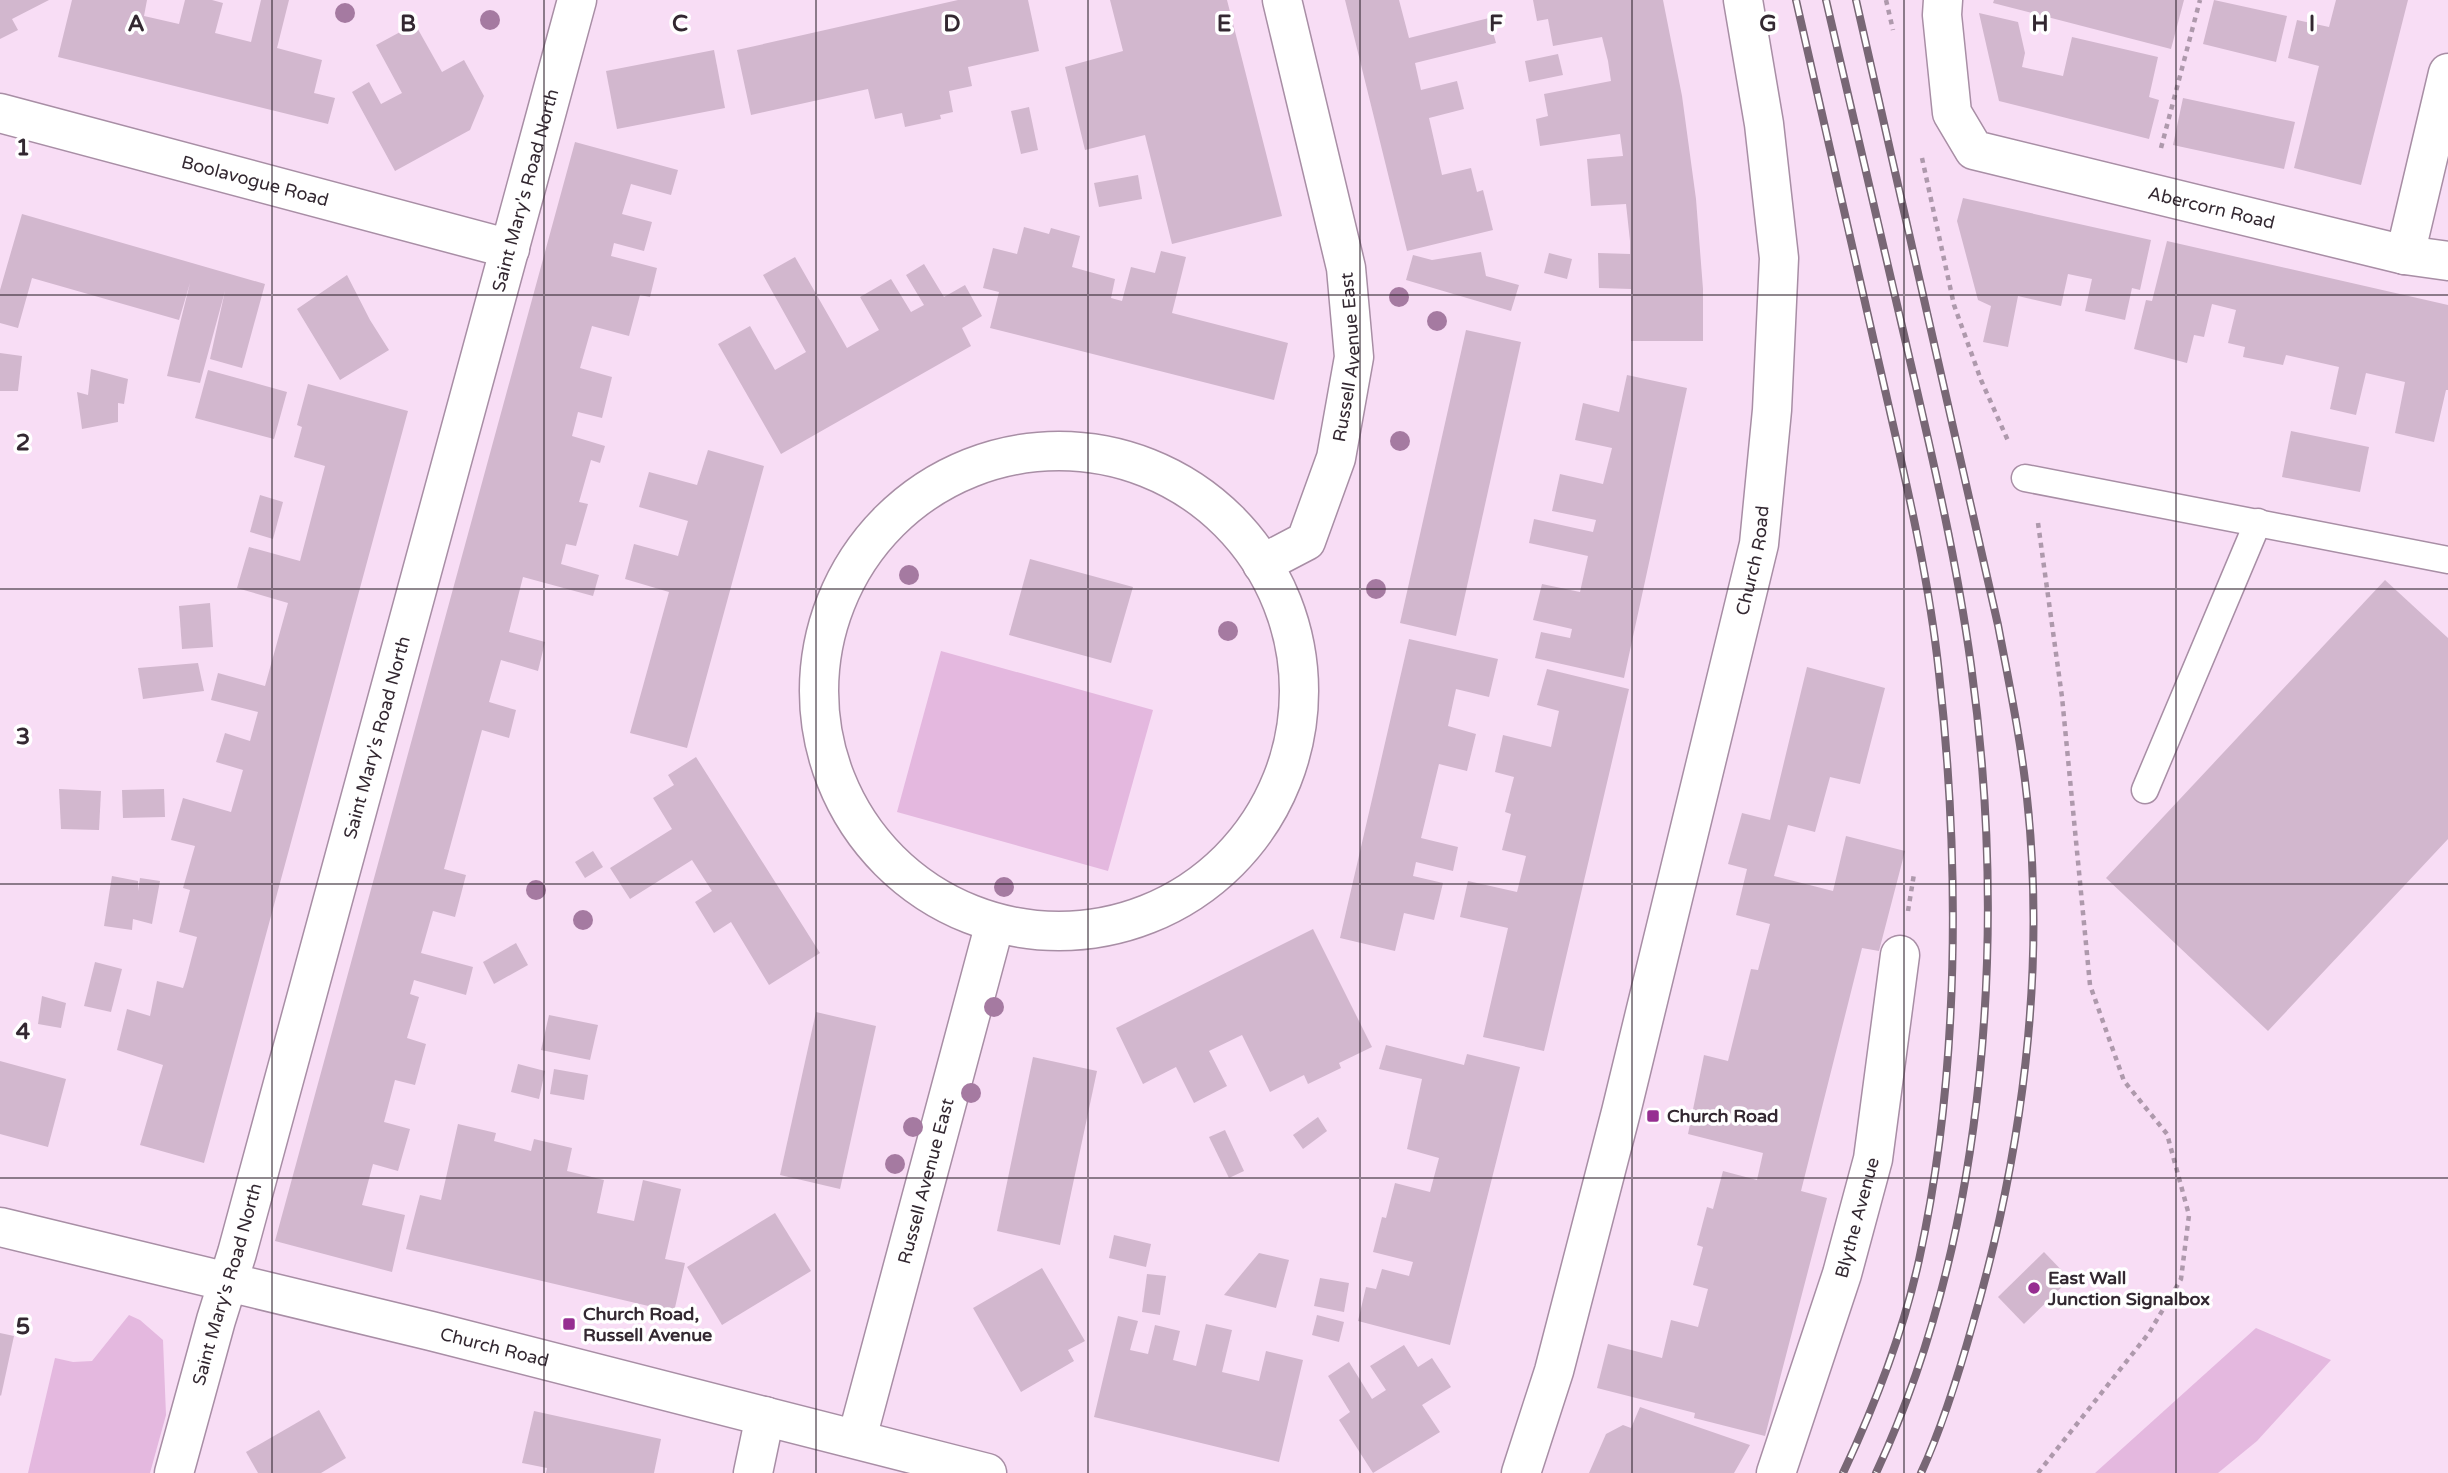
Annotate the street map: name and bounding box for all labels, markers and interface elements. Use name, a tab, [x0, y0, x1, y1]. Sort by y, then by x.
text: A	[127, 10, 145, 38]
text: B	[400, 10, 416, 38]
text: C	[672, 10, 688, 38]
text: D	[943, 10, 961, 38]
text: E	[1217, 10, 1231, 38]
text: F	[1489, 10, 1503, 38]
text: G	[1759, 10, 1777, 38]
text: H	[2031, 10, 2049, 38]
text: I	[2309, 10, 2315, 38]
street label: Saint Mary's Road North	[487, 86, 563, 294]
text: 1	[16, 134, 30, 162]
street label: Boolavogue Road	[179, 151, 331, 211]
street label: Abercorn Road	[2146, 182, 2277, 234]
street label: Russell Avenue East	[1328, 271, 1365, 444]
text: 2	[16, 429, 30, 457]
street label: Church Road	[1731, 505, 1774, 618]
street label: Saint Mary's Road North	[339, 634, 415, 841]
text: 3	[16, 723, 30, 751]
text: 4	[16, 1018, 31, 1046]
street label: Russell Avenue East	[893, 1096, 959, 1267]
place label: Church Road	[1667, 1105, 1778, 1127]
marker: Church Road	[1645, 1108, 1661, 1124]
street label: Blythe Avenue	[1830, 1155, 1884, 1280]
street label: Saint Mary's Road North	[188, 1181, 266, 1388]
place label: East Wall Junction Signalbox	[2047, 1267, 2210, 1310]
marker: East Wall Junction Signalbox	[2026, 1280, 2042, 1296]
place label: Church Road, Russell Avenue	[583, 1303, 712, 1346]
text: 5	[16, 1313, 30, 1341]
marker: Church Road, Russell Avenue	[561, 1316, 577, 1332]
street label: Church Road	[438, 1323, 551, 1372]

